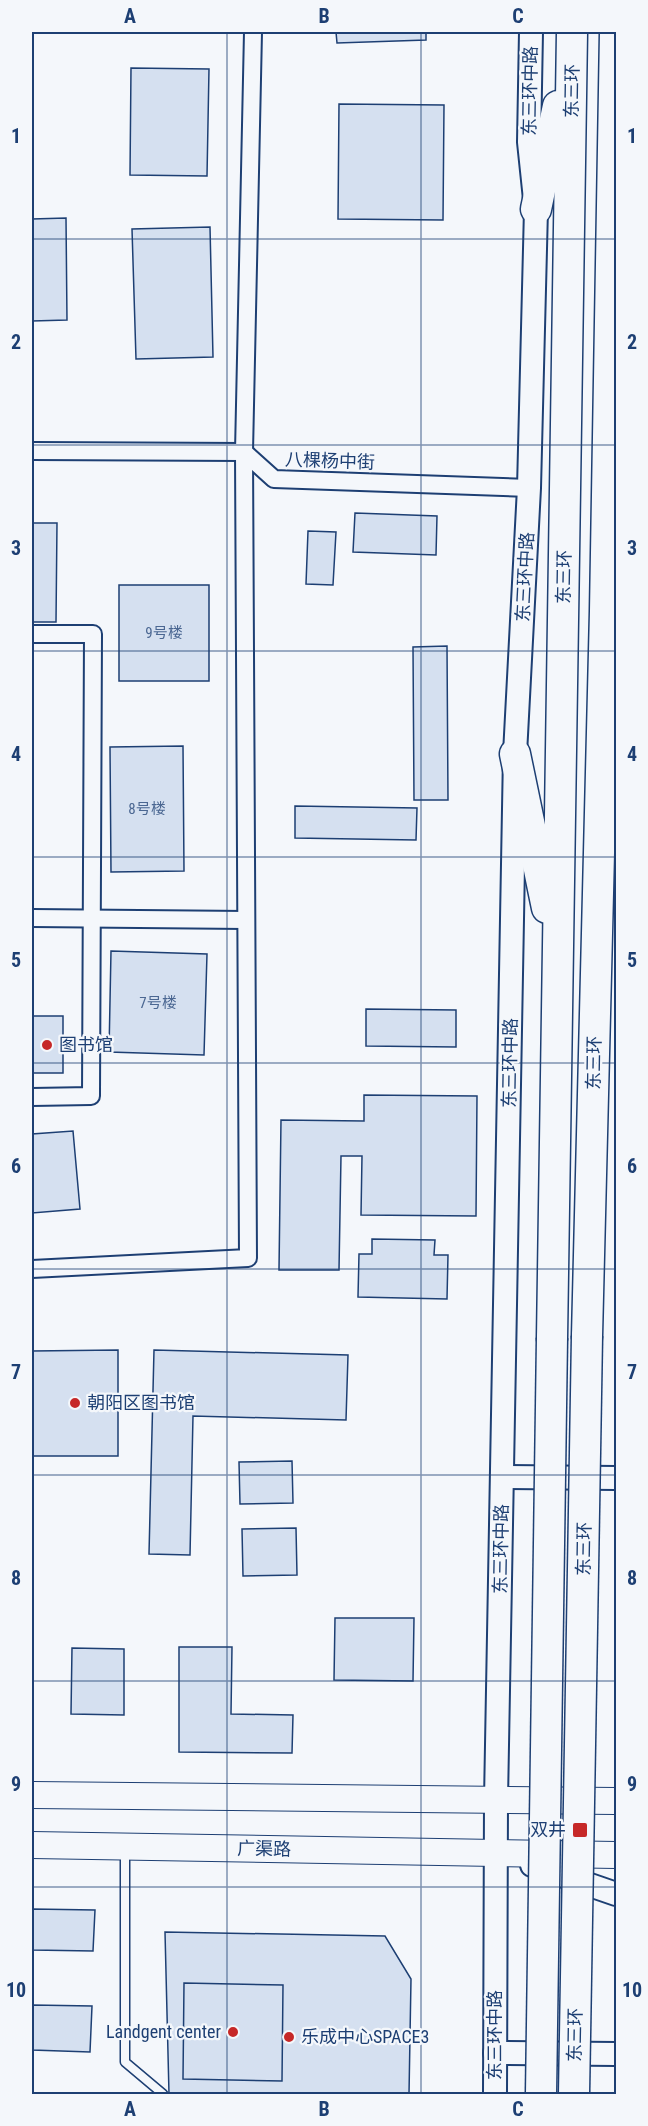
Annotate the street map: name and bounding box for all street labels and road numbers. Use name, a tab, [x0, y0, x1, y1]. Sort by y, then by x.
street label: 东三环中路	[518, 46, 541, 136]
street label: 东三环	[561, 64, 582, 118]
street label: 八棵杨中街	[285, 448, 375, 473]
street label: 东三环中路	[512, 531, 537, 622]
street label: 东三环	[553, 550, 574, 604]
street label: 东三环中路	[498, 1018, 521, 1108]
street label: 东三环	[583, 1036, 604, 1090]
street label: 东三环中路	[489, 1504, 512, 1594]
street label: 东三环	[573, 1522, 594, 1576]
street label: 广渠路	[237, 1838, 291, 1859]
street label: 东三环中路	[484, 1990, 505, 2080]
street label: 东三环	[564, 2008, 585, 2062]

